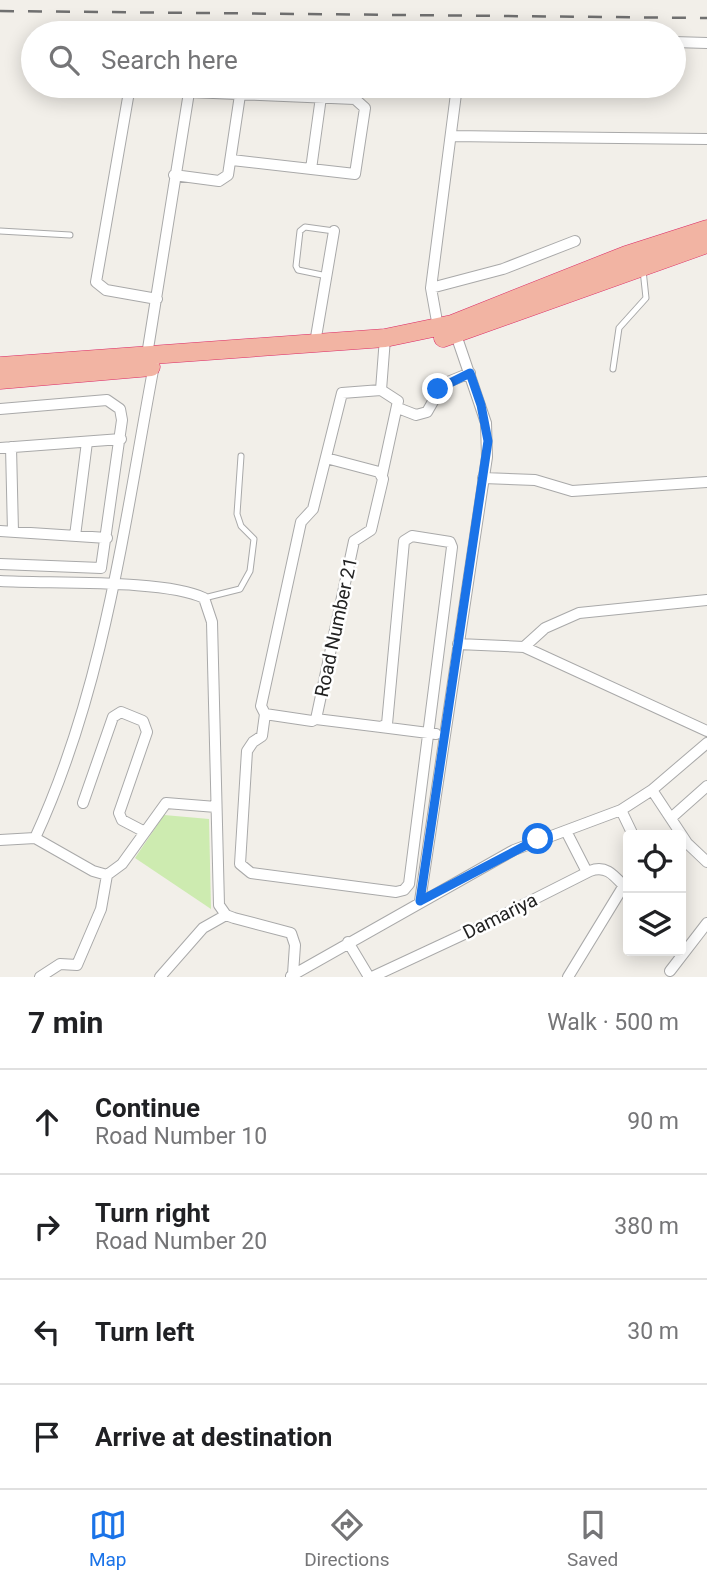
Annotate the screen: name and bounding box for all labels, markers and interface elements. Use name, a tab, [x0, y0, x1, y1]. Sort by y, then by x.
search box	[21, 21, 686, 98]
icon: search	[45, 41, 83, 79]
text: Search here	[101, 45, 238, 75]
route end	[422, 373, 453, 404]
street label: Road Number 21	[310, 555, 362, 699]
route start	[522, 823, 553, 854]
map controls	[623, 830, 686, 956]
button: locate	[623, 830, 686, 893]
street label: Damariya	[459, 888, 541, 944]
button: layers	[623, 893, 686, 956]
text: 7 min	[28, 1005, 103, 1040]
text: Walk · 500 m	[547, 1009, 679, 1036]
text: Continue	[95, 1093, 200, 1123]
icon: ahead	[28, 1103, 66, 1141]
text: 90 m	[627, 1108, 679, 1135]
text: Road Number 10	[95, 1123, 267, 1150]
text: Turn right	[95, 1198, 210, 1228]
icon: right	[28, 1208, 66, 1246]
text: 380 m	[614, 1213, 679, 1240]
text: Road Number 20	[95, 1228, 267, 1255]
icon: left	[28, 1313, 66, 1351]
text: Turn left	[95, 1317, 194, 1347]
text: 30 m	[627, 1318, 679, 1345]
icon: arrive	[28, 1418, 66, 1456]
text: Arrive at destination	[95, 1422, 332, 1452]
tab: Map	[89, 1506, 127, 1571]
tab: Directions	[304, 1506, 389, 1571]
tab: Saved	[567, 1506, 618, 1571]

